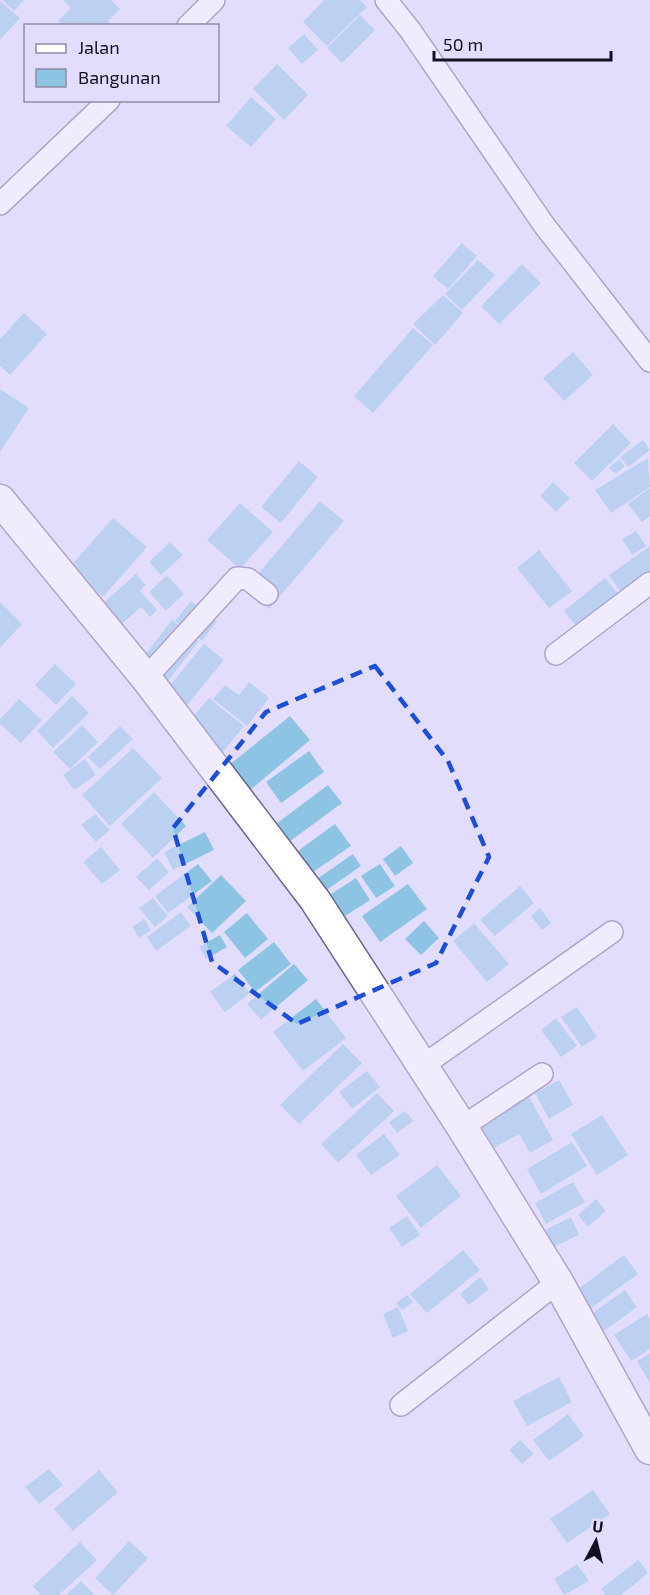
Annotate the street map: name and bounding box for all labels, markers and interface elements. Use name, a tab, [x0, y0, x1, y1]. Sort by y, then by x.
legend	[24, 24, 219, 102]
scale bar	[434, 24, 611, 62]
text: 50 m	[443, 33, 483, 55]
text: Jalan	[78, 36, 120, 58]
text: Bangunan	[78, 66, 161, 88]
north arrow	[566, 1511, 626, 1571]
text: U	[591, 1516, 604, 1536]

